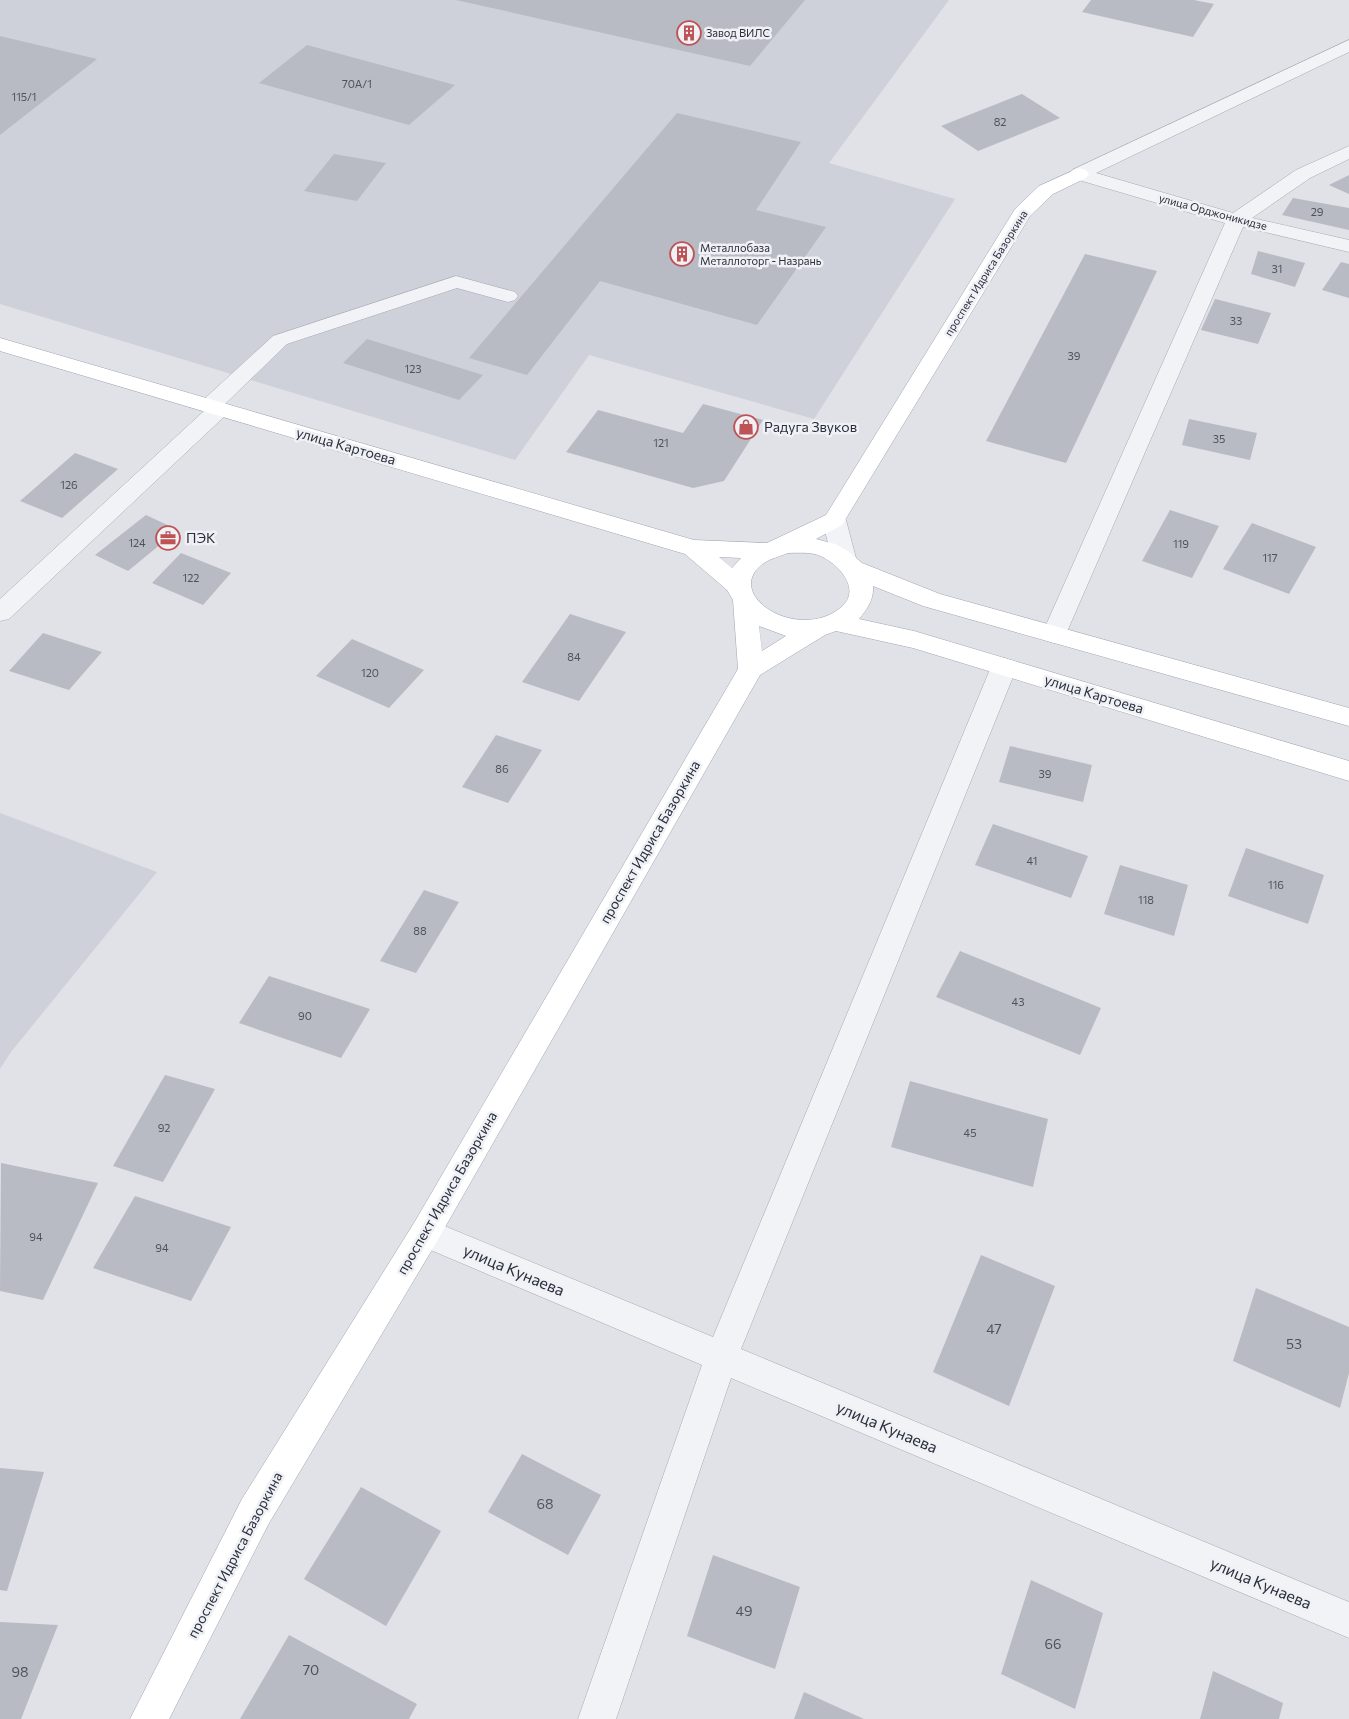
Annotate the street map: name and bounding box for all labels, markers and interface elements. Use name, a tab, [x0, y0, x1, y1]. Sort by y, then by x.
building icon: Завод ВИЛС	[676, 20, 702, 46]
place label: Завод ВИЛС	[706, 26, 770, 39]
house number: 70А/1	[342, 77, 372, 90]
house number: 115/1	[11, 90, 37, 103]
house number: 82	[994, 115, 1006, 128]
street label: улица Орджоникидзе	[1158, 191, 1269, 232]
house number: 29	[1311, 205, 1324, 218]
street label: проспект Идриса Базоркина	[941, 207, 1030, 338]
building icon: Металлобаза Металлоторг - Назрань	[669, 241, 695, 267]
place label: Металлобаза Металлоторг - Назрань	[700, 241, 822, 267]
house number: 31	[1272, 262, 1282, 275]
house number: 33	[1230, 314, 1242, 327]
house number: 39	[1068, 349, 1081, 362]
house number: 123	[404, 362, 422, 375]
shop icon: Радуга Звуков	[733, 414, 759, 440]
place label: Радуга Звуков	[764, 418, 857, 435]
street label: улица Картоева	[294, 423, 398, 468]
house number: 35	[1213, 432, 1225, 445]
house number: 121	[653, 436, 669, 449]
house number: 126	[60, 478, 78, 491]
office icon: ПЭК	[155, 525, 181, 551]
place label: ПЭК	[186, 529, 215, 546]
house number: 124	[128, 536, 146, 549]
house number: 119	[1173, 537, 1189, 550]
house number: 117	[1262, 551, 1278, 564]
house number: 122	[183, 571, 199, 584]
house number: 84	[567, 650, 581, 663]
house number: 120	[361, 666, 379, 679]
street label: улица Картоева	[1043, 670, 1146, 717]
street label: проспект Идриса Базоркина	[596, 757, 703, 926]
house number: 86	[495, 762, 509, 775]
house number: 39	[1039, 767, 1052, 780]
house number: 41	[1027, 854, 1037, 867]
house number: 116	[1268, 878, 1284, 891]
house number: 118	[1138, 893, 1154, 906]
house number: 88	[413, 924, 427, 937]
house number: 43	[1012, 995, 1024, 1008]
house number: 90	[298, 1009, 312, 1022]
street label: проспект Идриса Базоркина	[393, 1108, 500, 1277]
house number: 92	[158, 1121, 170, 1134]
house number: 45	[964, 1126, 976, 1139]
house number: 94	[29, 1230, 43, 1243]
street label: улица Кунаева	[461, 1240, 568, 1299]
house number: 94	[155, 1241, 169, 1254]
house number: 47	[986, 1320, 1002, 1337]
house number: 53	[1286, 1335, 1302, 1352]
street label: улица Кунаева	[834, 1397, 941, 1456]
street label: проспект Идриса Базоркина	[184, 1469, 286, 1641]
house number: 68	[537, 1495, 554, 1512]
street label: улица Кунаева	[1208, 1553, 1315, 1612]
house number: 49	[736, 1602, 752, 1619]
house number: 66	[1045, 1635, 1062, 1652]
house number: 70	[303, 1661, 319, 1678]
house number: 98	[12, 1663, 29, 1680]

